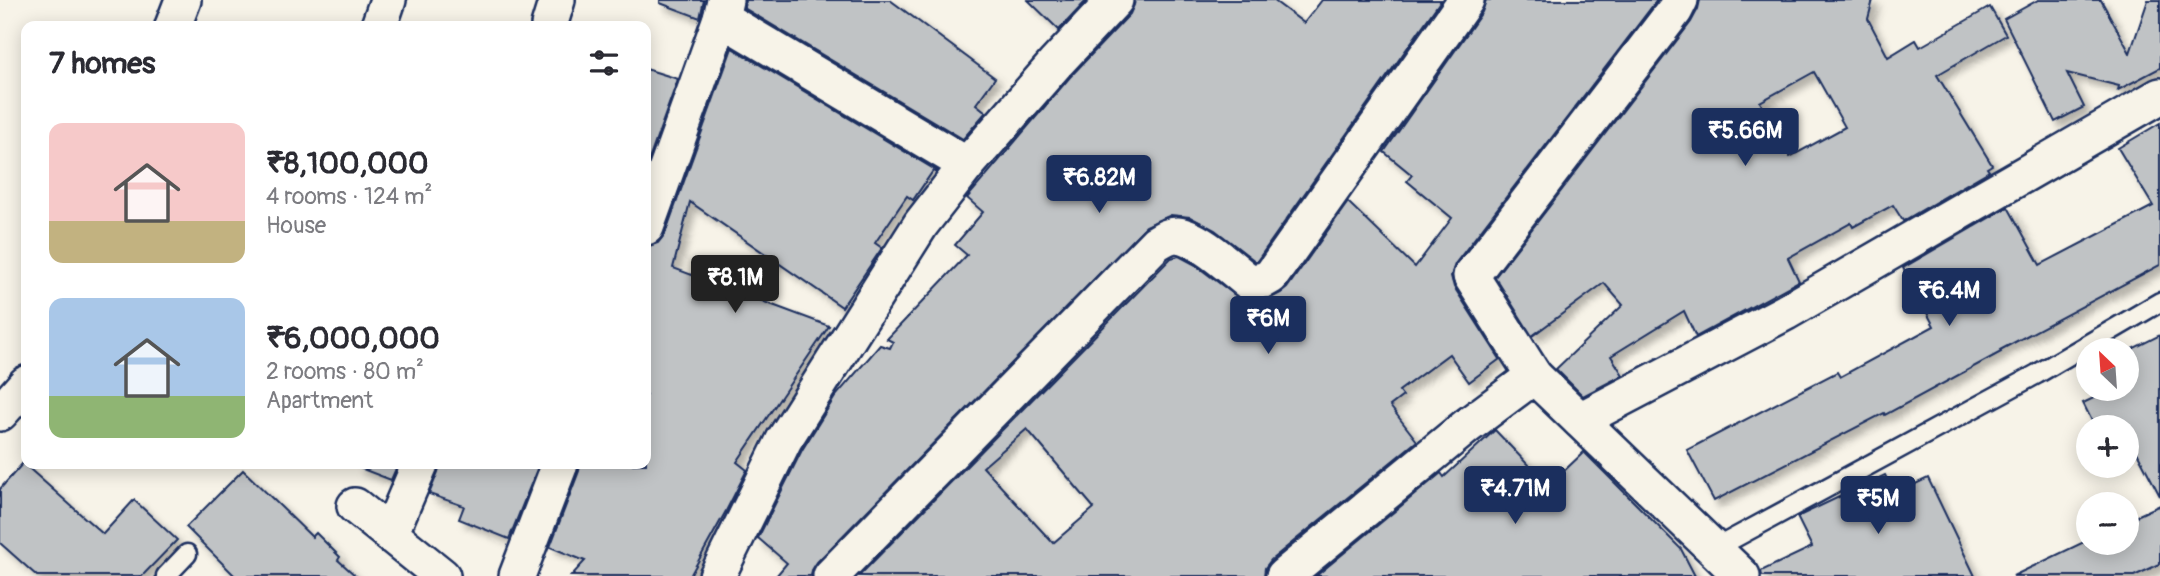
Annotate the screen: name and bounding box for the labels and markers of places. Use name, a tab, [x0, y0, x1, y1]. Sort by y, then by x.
pin: ₹5.66M	[1688, 108, 1802, 168]
pin: ₹6.82M	[1042, 156, 1156, 215]
pin: ₹8.1M	[686, 256, 784, 315]
pin: ₹6.4M	[1900, 268, 1998, 328]
pin: ₹6M	[1234, 296, 1302, 356]
pin: ₹4.71M	[1458, 466, 1572, 526]
pin: ₹5M	[1844, 476, 1912, 536]

